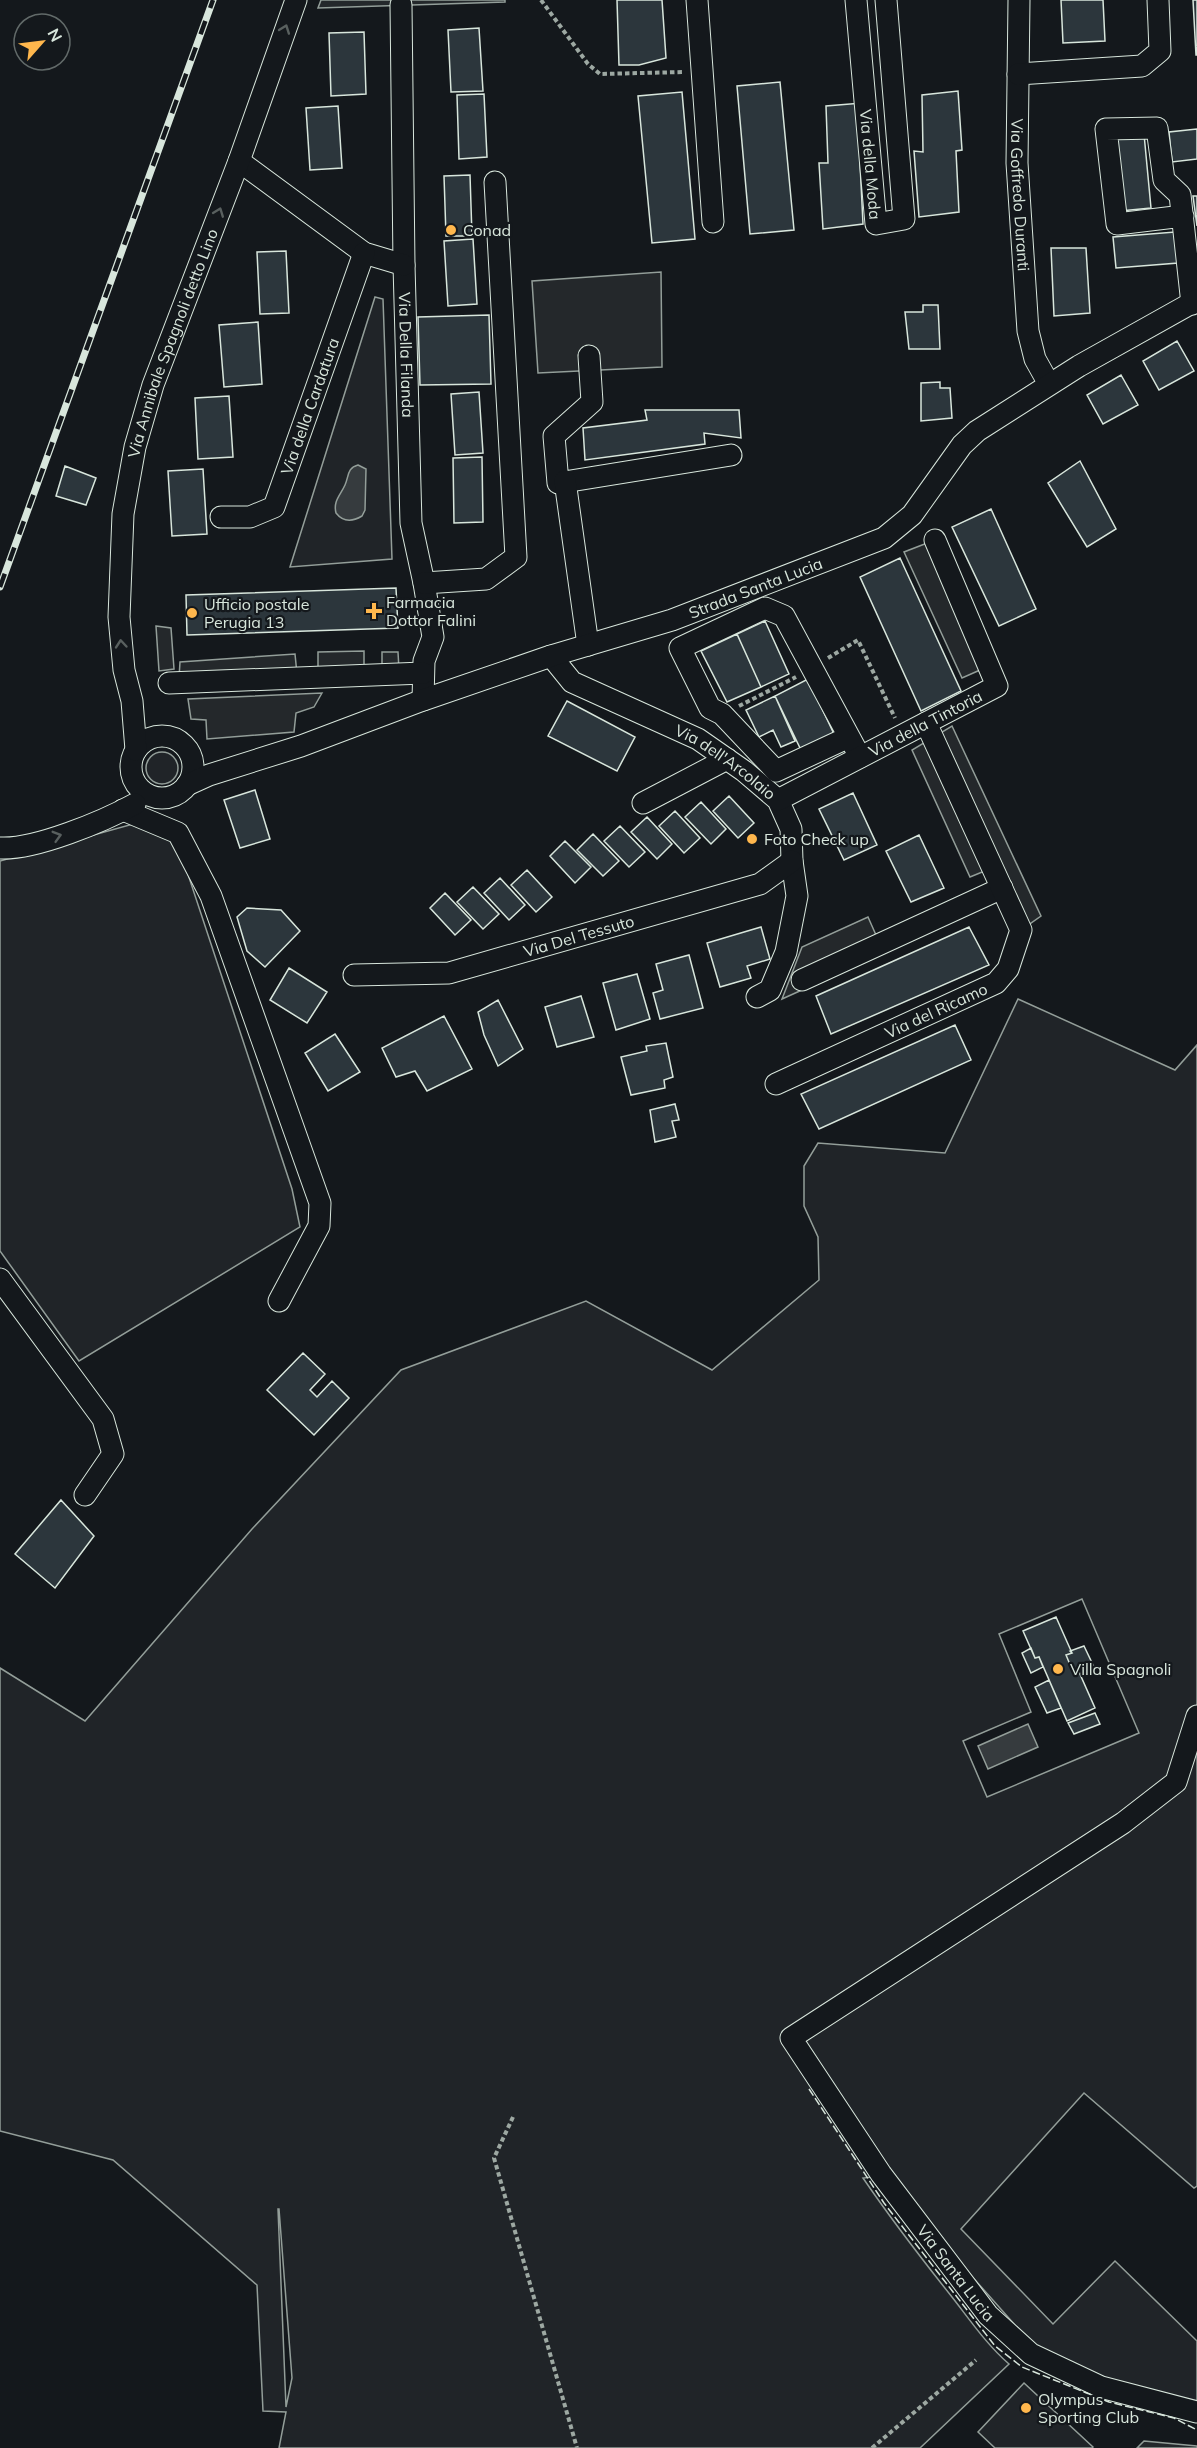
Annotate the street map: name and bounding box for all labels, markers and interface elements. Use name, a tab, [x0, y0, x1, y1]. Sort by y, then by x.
north arrow	[12, 12, 72, 72]
one-way arrow	[278, 24, 291, 35]
text: N	[44, 25, 67, 45]
street label: Via della Moda	[856, 108, 886, 220]
street label: Via Goffredo Duranti	[1007, 118, 1034, 272]
one-way arrow	[212, 208, 224, 219]
place label: Conad	[463, 220, 511, 240]
marker: Conad	[444, 223, 458, 237]
street label: Via Annibale Spagnoli detto Lino	[123, 226, 222, 459]
street label: Via Della Filanda	[395, 292, 418, 418]
street label: Via della Cardatura	[276, 335, 343, 477]
street label: Strada Santa Lucia	[686, 553, 825, 623]
place label: Farmacia Dottor Falini	[386, 592, 476, 630]
place label: Ufficio postale Perugia 13	[204, 594, 309, 632]
marker: Farmacia Dottor Falini	[367, 604, 381, 618]
marker: Ufficio postale Perugia 13	[185, 606, 199, 620]
one-way arrow	[115, 639, 128, 648]
street label: Via della Tintoria	[865, 686, 985, 761]
street label: Via dell'Arcolaio	[672, 720, 780, 804]
place label: Foto Check up	[764, 829, 869, 849]
one-way arrow	[51, 831, 62, 843]
marker: Foto Check up	[745, 832, 759, 846]
street label: Via Del Tessuto	[521, 911, 637, 961]
street label: Via del Ricamo	[881, 978, 990, 1043]
place label: Villa Spagnoli	[1070, 1659, 1171, 1679]
marker: Villa Spagnoli	[1051, 1662, 1065, 1676]
street label: Via Santa Lucia	[913, 2221, 999, 2326]
place label: Olympus Sporting Club	[1038, 2389, 1139, 2427]
marker: Olympus Sporting Club	[1019, 2401, 1033, 2415]

